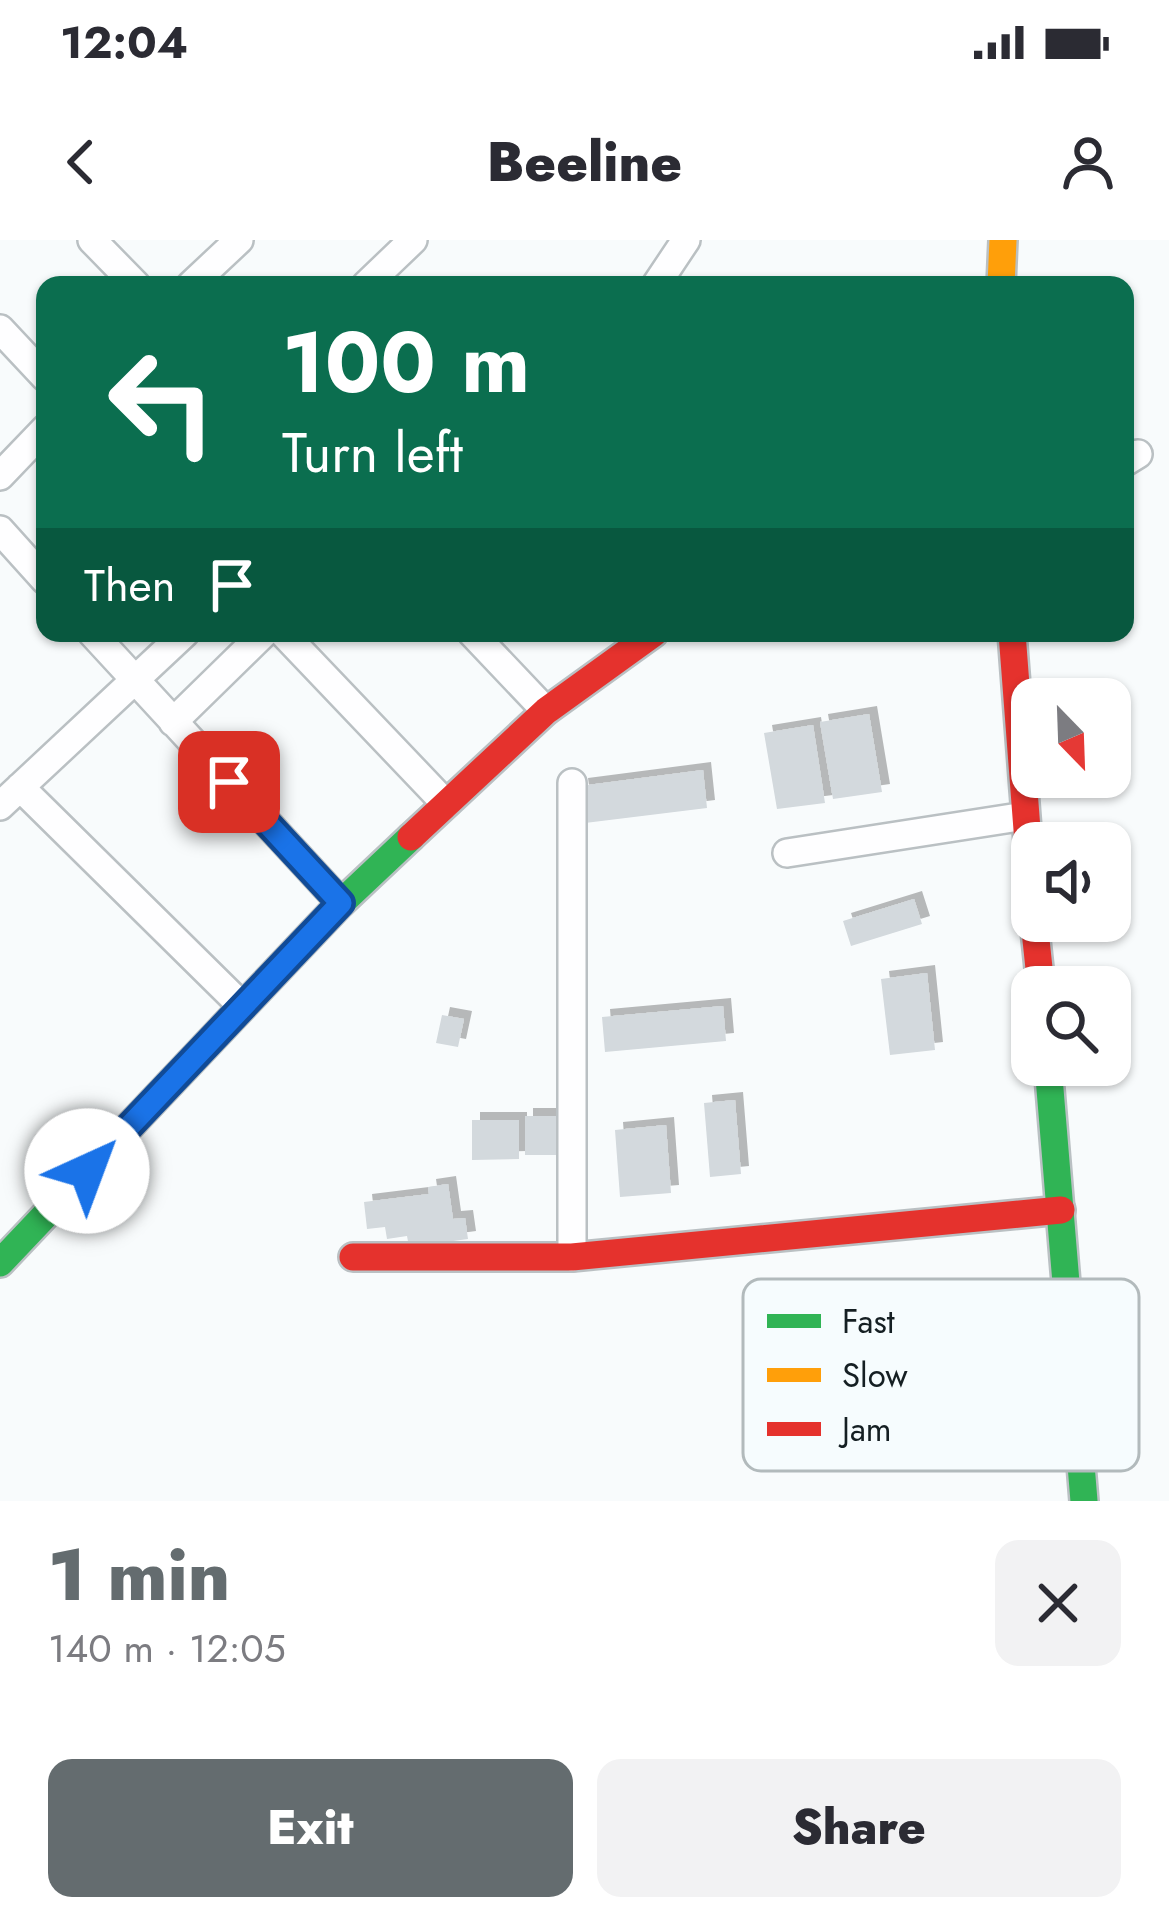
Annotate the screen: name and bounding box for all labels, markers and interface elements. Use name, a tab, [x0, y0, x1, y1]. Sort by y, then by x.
text: 12:04	[60, 10, 188, 75]
text: Beeline	[487, 123, 682, 201]
icon: back	[48, 129, 114, 195]
icon: person	[1055, 129, 1121, 195]
text: 100 m	[282, 302, 530, 424]
icon: left	[84, 324, 240, 480]
text: Turn left	[282, 414, 463, 492]
icon: arrive	[199, 552, 265, 618]
text: Then	[84, 553, 175, 618]
north arrow	[1011, 678, 1131, 798]
map controls	[1011, 678, 1131, 1086]
pin	[178, 731, 280, 833]
icon: arrive	[196, 749, 262, 815]
button: sound	[1011, 822, 1131, 942]
button: search	[1011, 966, 1131, 1086]
position arrow	[24, 1108, 150, 1234]
legend	[743, 1279, 1139, 1471]
text: Fast	[842, 1298, 895, 1345]
text: Slow	[842, 1352, 908, 1399]
text: Jam	[838, 1406, 892, 1453]
text: 1 min	[48, 1523, 230, 1627]
button: close	[995, 1540, 1121, 1666]
text: 140 m · 12:05	[48, 1620, 286, 1677]
button: Exit	[48, 1759, 573, 1897]
button: Share	[597, 1759, 1121, 1897]

